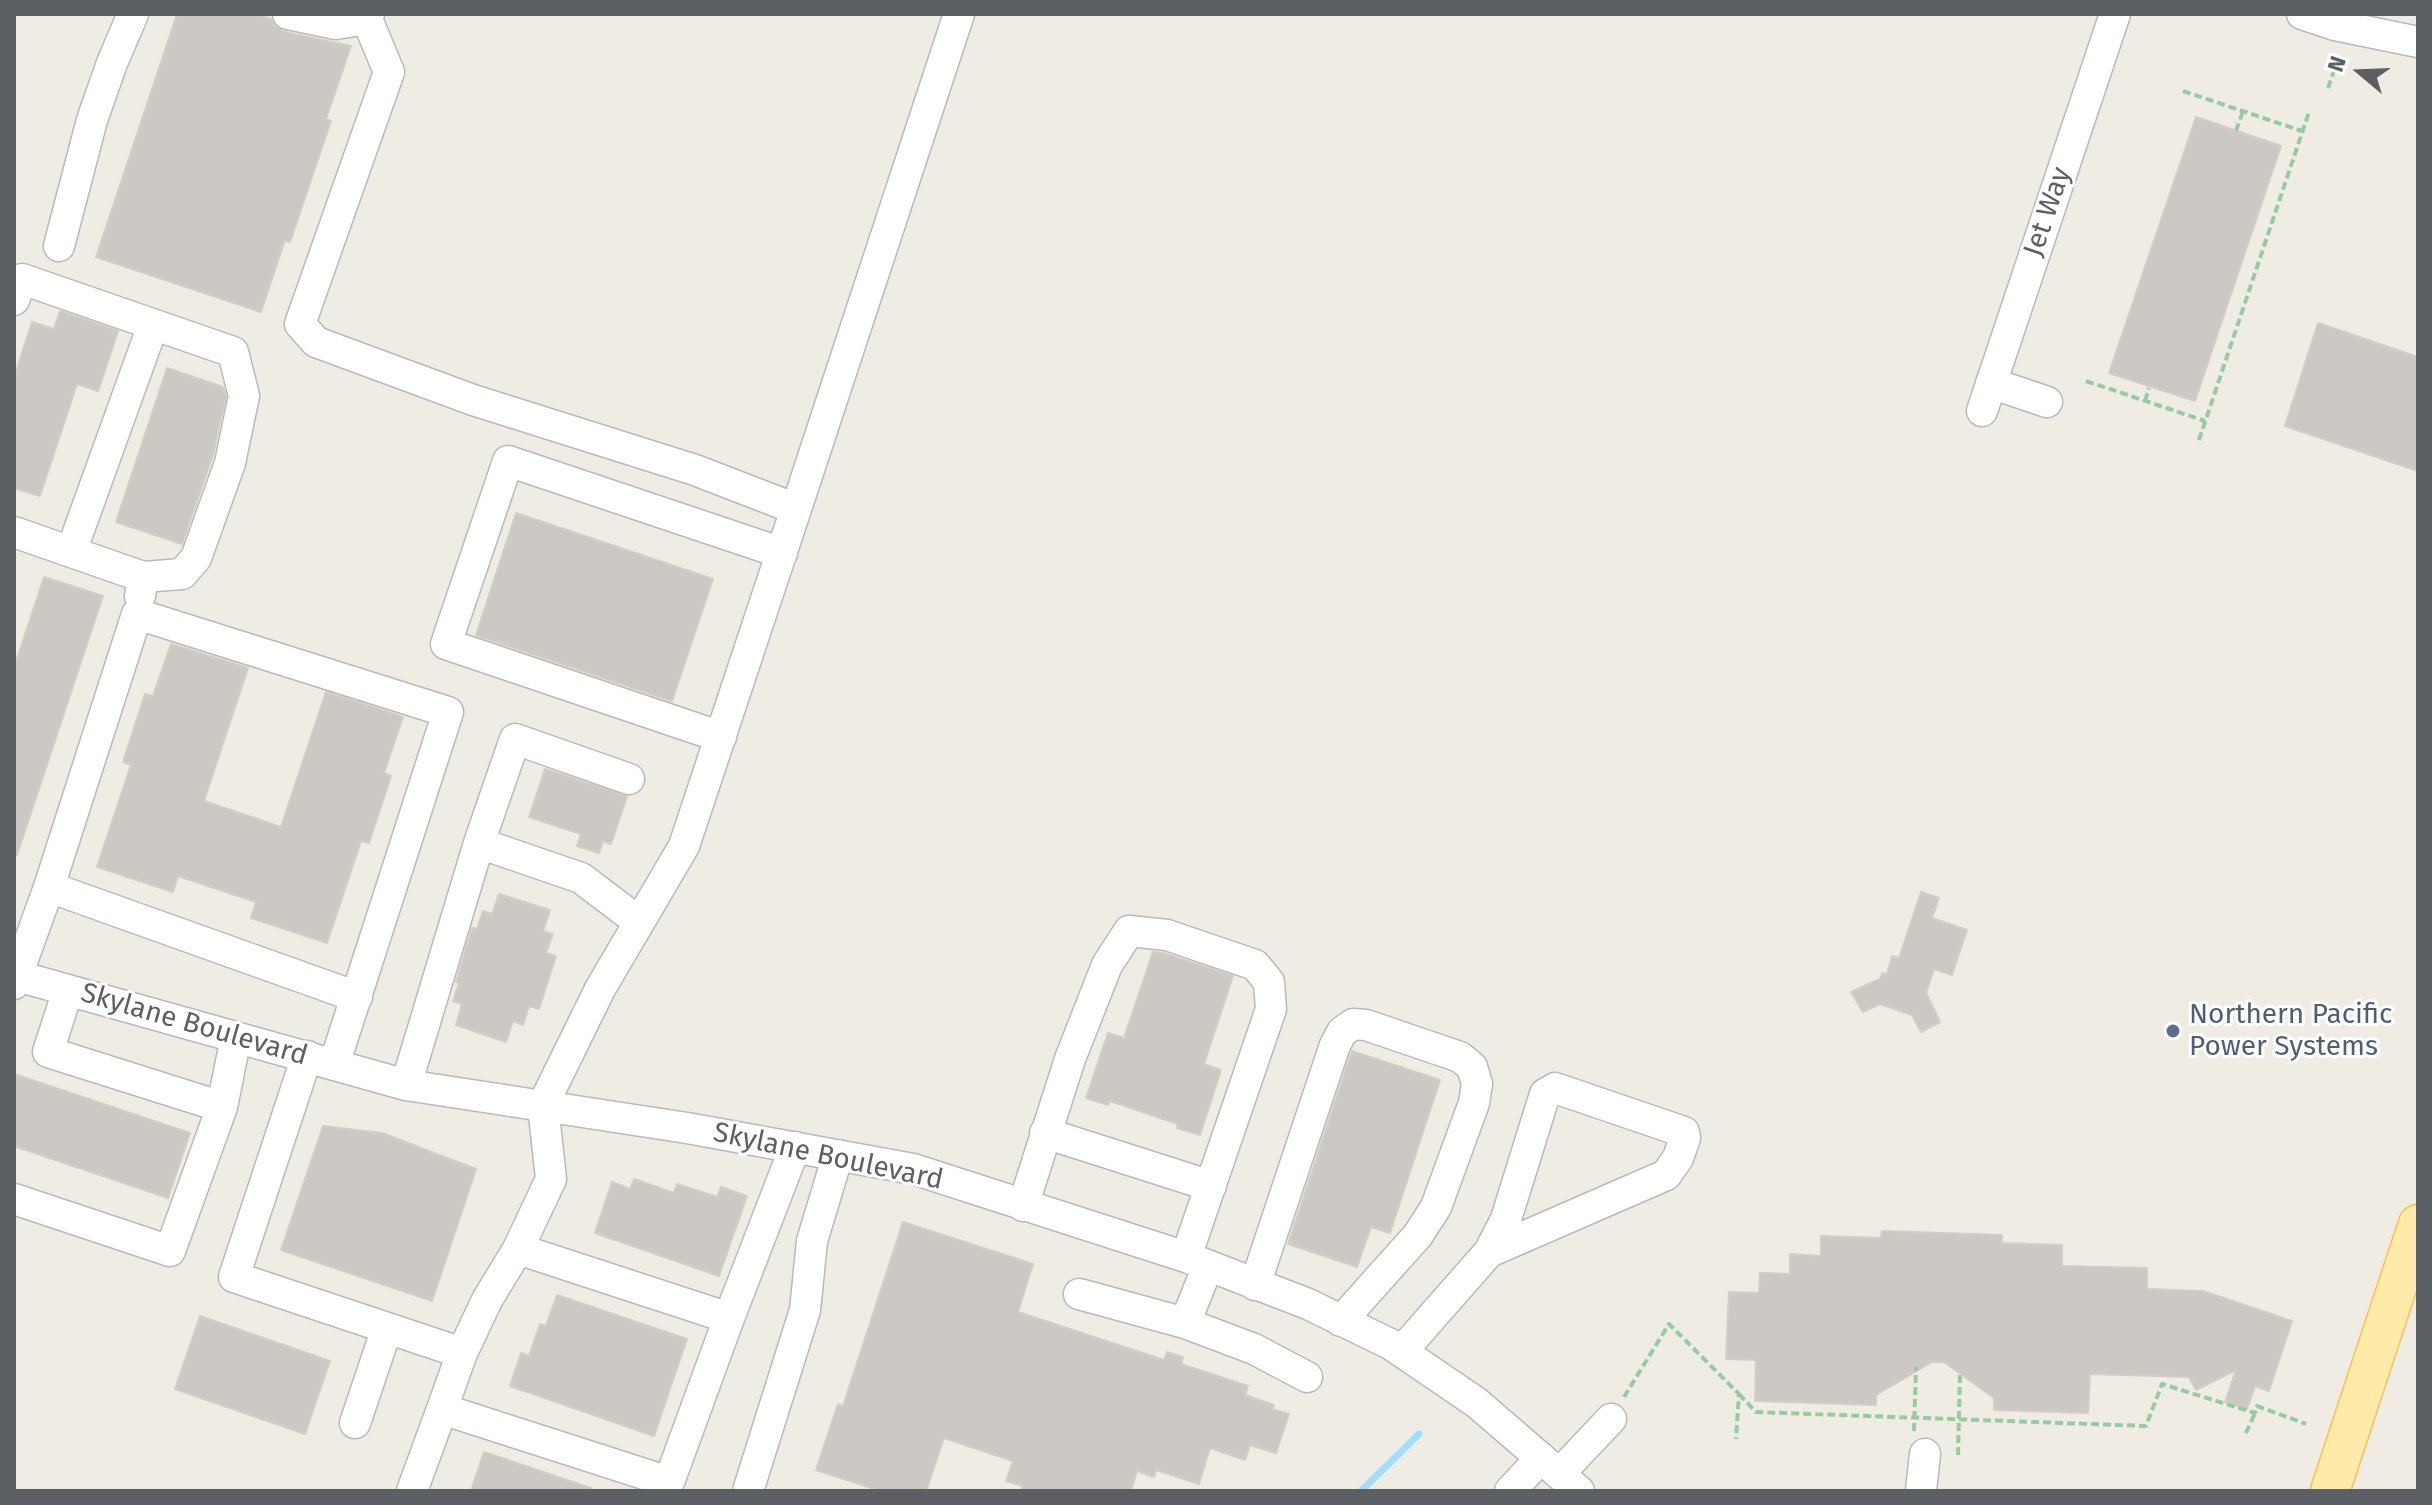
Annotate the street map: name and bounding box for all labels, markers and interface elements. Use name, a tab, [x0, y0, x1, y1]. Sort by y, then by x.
north arrow	[2320, 32, 2400, 112]
text: N	[2322, 53, 2352, 75]
street label: Jet Way	[2017, 163, 2079, 261]
street label: Skylane Boulevard	[77, 977, 311, 1073]
place label: Northern Pacific Power Systems	[2189, 998, 2392, 1064]
marker: Northern Pacific Power Systems	[2164, 1022, 2182, 1040]
street label: Skylane Boulevard	[710, 1116, 946, 1198]

